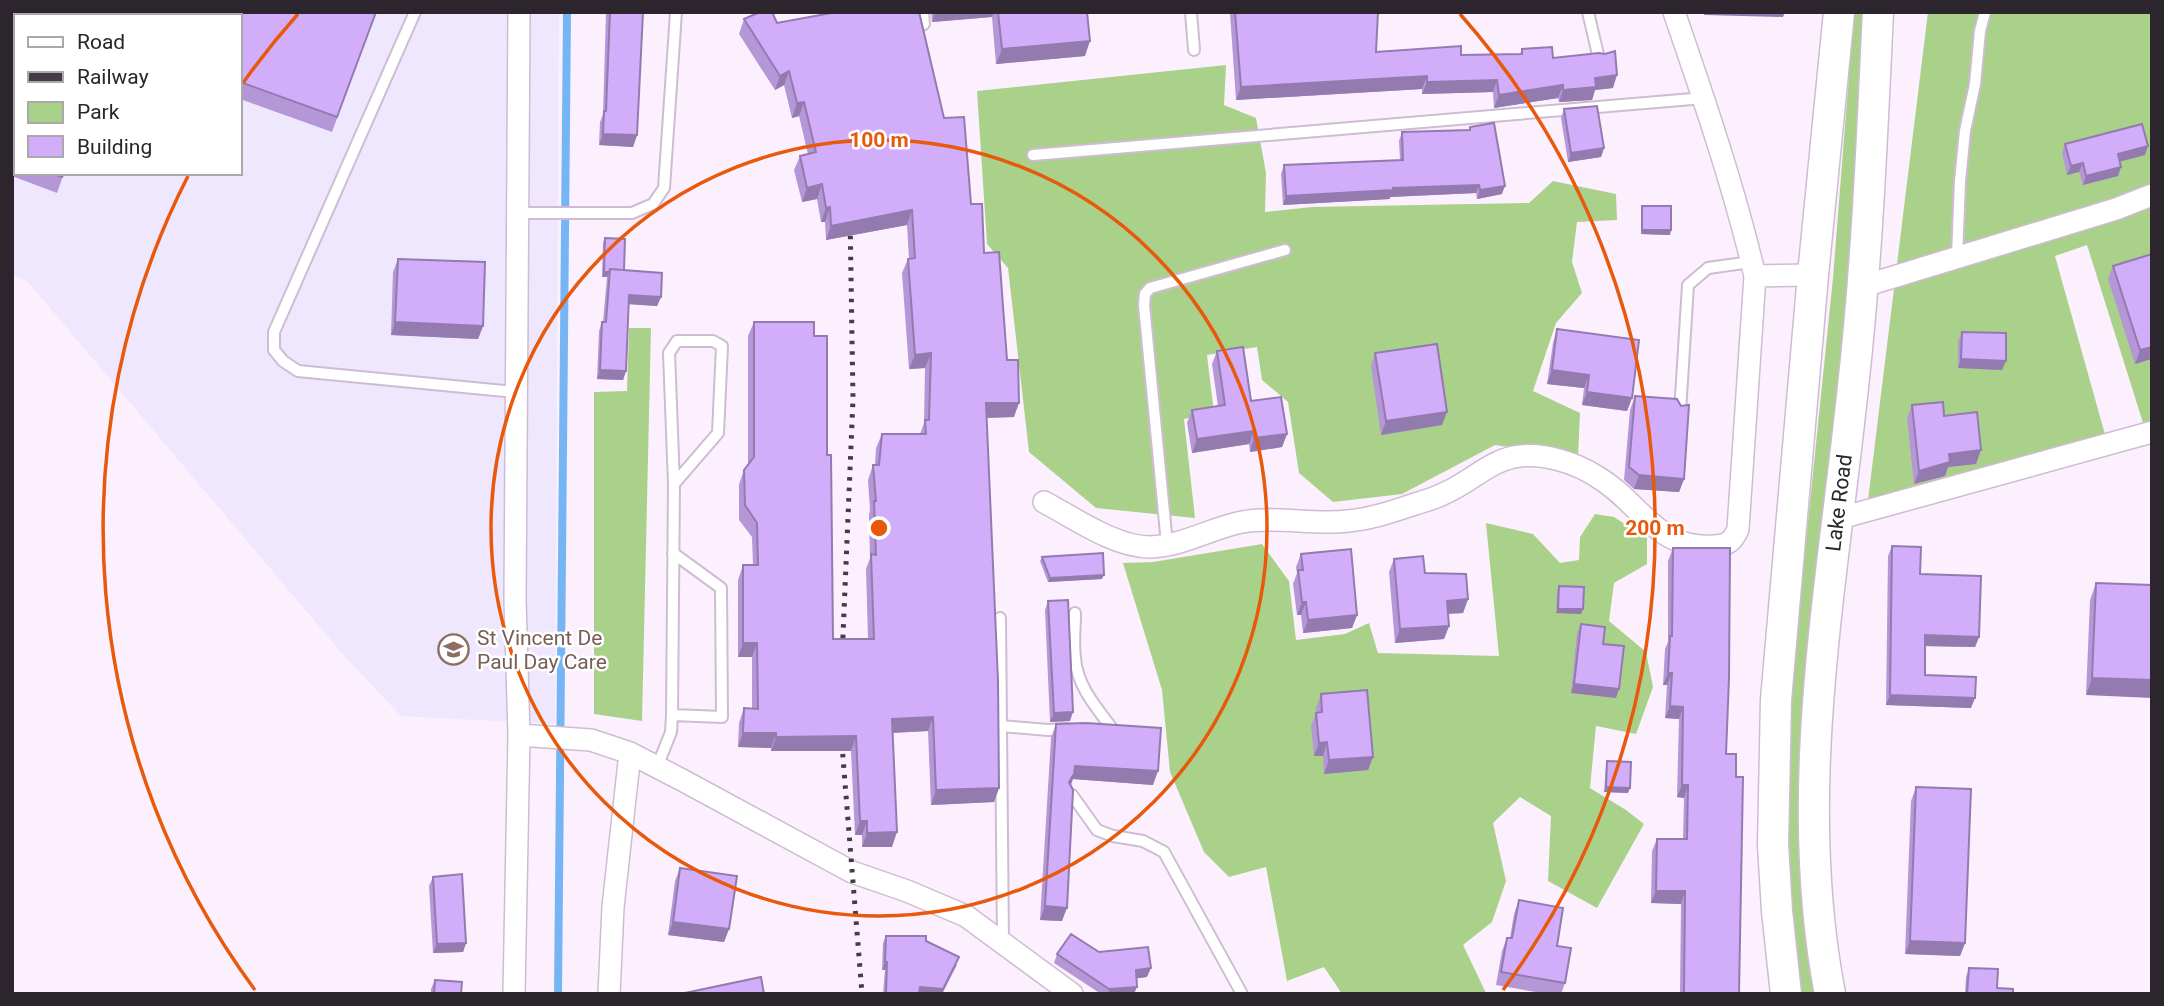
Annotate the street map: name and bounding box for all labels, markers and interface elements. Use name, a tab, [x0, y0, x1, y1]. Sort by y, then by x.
legend	[14, 14, 242, 175]
text: Road	[77, 30, 125, 54]
text: Railway	[77, 65, 149, 89]
text: Park	[77, 100, 120, 124]
text: 100 m	[849, 128, 909, 152]
text: Building	[77, 135, 152, 159]
street label: Lake Road	[1821, 453, 1857, 553]
centre of rings	[867, 516, 891, 540]
text: 200 m	[1625, 516, 1685, 540]
place label: St Vincent De Paul Day Care	[477, 626, 607, 674]
school or university icon: St Vincent De Paul Day Care	[437, 633, 471, 667]

